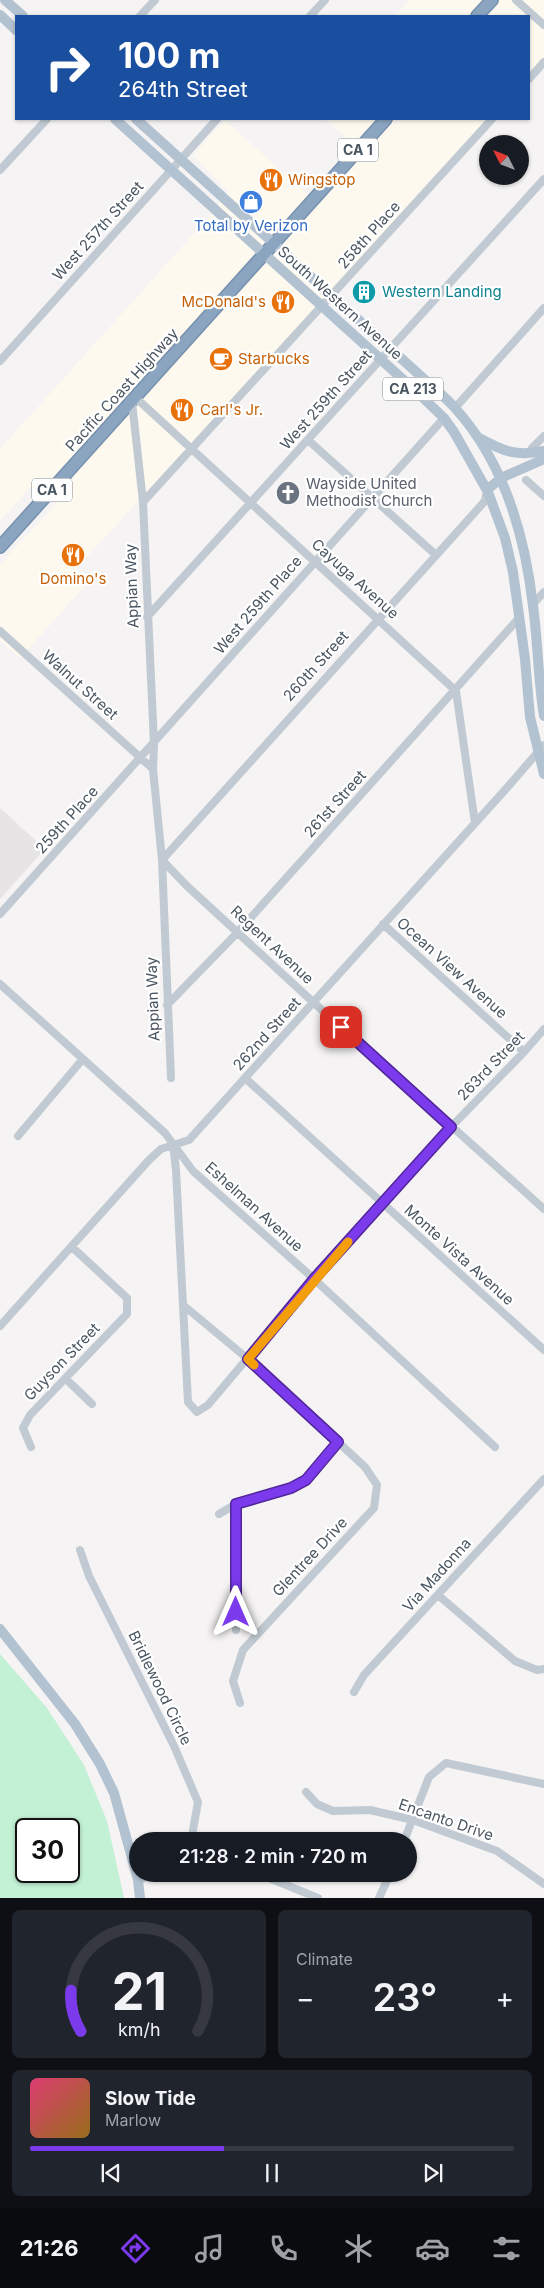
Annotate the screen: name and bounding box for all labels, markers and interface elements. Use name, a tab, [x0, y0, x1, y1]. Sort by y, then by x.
text: 100 m	[118, 34, 221, 76]
icon: right	[35, 35, 100, 100]
text: 264th Street	[118, 76, 248, 102]
north arrow	[479, 135, 529, 185]
map controls	[479, 135, 529, 185]
road number: CA 1	[338, 138, 378, 162]
restaurant icon: Wingstop	[258, 167, 284, 193]
place label: Wingstop	[288, 170, 355, 189]
street label: West 257th Street	[48, 177, 147, 284]
shop icon: Total by Verizon	[238, 189, 264, 215]
street label: 258th Place	[333, 197, 404, 272]
place label: Total by Verizon	[194, 216, 308, 235]
street label: South Western Avenue	[274, 242, 407, 364]
building icon: Western Landing	[351, 279, 377, 305]
place label: Western Landing	[382, 282, 502, 301]
restaurant icon: McDonald's	[270, 289, 296, 315]
place label: McDonald's	[182, 292, 266, 311]
street label: Pacific Coast Highway	[61, 324, 182, 455]
cafe icon: Starbucks	[208, 346, 234, 372]
street label: West 259th Street	[276, 346, 376, 454]
place label: Starbucks	[238, 349, 310, 368]
road number: CA 213	[383, 378, 443, 400]
restaurant icon: Carl's Jr.	[169, 397, 195, 423]
place label: Carl's Jr.	[200, 400, 263, 419]
place label: Wayside United Methodist Church	[306, 474, 432, 510]
road number: CA 1	[32, 478, 72, 502]
church icon: Wayside United Methodist Church	[275, 480, 301, 506]
street label: Cayuga Avenue	[308, 534, 403, 623]
restaurant icon: Domino's	[60, 542, 86, 568]
street label: Appian Way	[121, 543, 142, 629]
street label: West 259th Place	[210, 551, 306, 658]
place label: Domino's	[40, 569, 106, 588]
street label: 260th Street	[279, 626, 352, 705]
street label: Walnut Street	[39, 646, 122, 724]
street label: 261st Street	[299, 766, 370, 841]
street label: 259th Place	[31, 782, 102, 858]
street label: Regent Avenue	[227, 901, 318, 988]
street label: Ocean View Avenue	[393, 913, 511, 1022]
street label: Appian Way	[142, 956, 163, 1042]
street label: 262nd Street	[229, 993, 305, 1074]
pin	[320, 1006, 362, 1048]
icon: arrive	[327, 1013, 355, 1041]
street label: 263rd Street	[453, 1027, 528, 1104]
street label: Eshelman Avenue	[201, 1158, 307, 1256]
street label: Monte Vista Avenue	[400, 1200, 518, 1309]
street label: Guyson Street	[20, 1319, 104, 1405]
street label: Glentree Drive	[268, 1513, 351, 1600]
street label: Via Madonna	[398, 1534, 475, 1616]
position arrow	[209, 1585, 261, 1637]
street label: Bridlewood Circle	[125, 1627, 196, 1748]
street label: Encanto Drive	[396, 1794, 496, 1845]
speed limit sign: 30	[15, 1818, 80, 1883]
text: 21:28 · 2 min · 720 m	[179, 1845, 367, 1868]
text: Climate	[296, 1949, 353, 1969]
text: 21	[111, 1960, 167, 2023]
text: 23°	[373, 1974, 437, 2020]
text: −	[296, 1981, 315, 2015]
text: +	[495, 1981, 514, 2015]
text: km/h	[118, 2019, 160, 2040]
text: Slow Tide	[105, 2087, 196, 2110]
text: Marlow	[105, 2110, 161, 2130]
icon: previous	[97, 2159, 125, 2187]
icon: pause	[258, 2159, 286, 2187]
icon: next	[419, 2159, 447, 2187]
icon: directions	[118, 2231, 153, 2266]
icon: music	[192, 2231, 227, 2266]
icon: phone	[266, 2231, 301, 2266]
icon: climate	[341, 2231, 376, 2266]
icon: car	[415, 2231, 450, 2266]
icon: filters	[489, 2231, 524, 2266]
text: 21:26	[20, 2235, 78, 2261]

